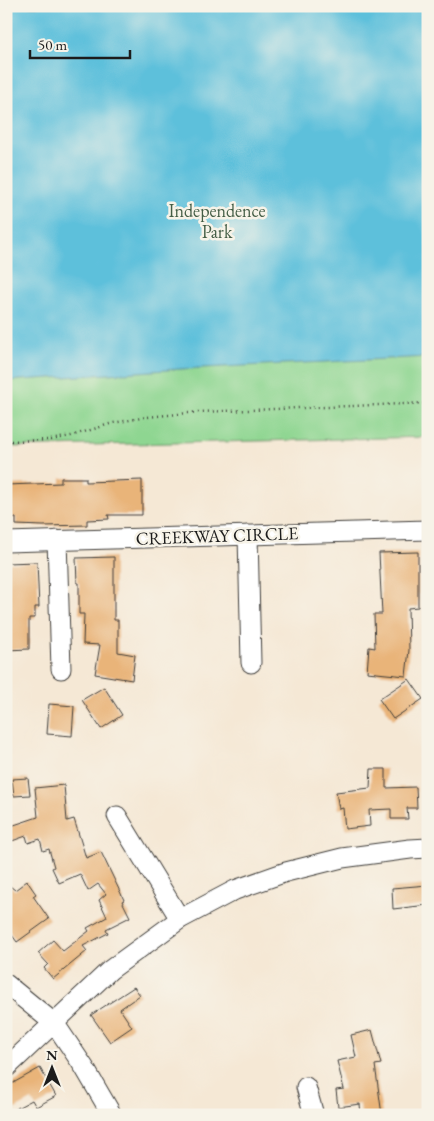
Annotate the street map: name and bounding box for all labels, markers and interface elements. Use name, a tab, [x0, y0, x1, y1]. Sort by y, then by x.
scale bar	[30, 28, 130, 60]
text: 50 m	[38, 35, 67, 54]
park label: Independence Park	[168, 199, 266, 243]
street label: CREEKWAY CIRCLE	[135, 521, 299, 550]
north arrow	[28, 1044, 78, 1094]
text: N	[46, 1046, 58, 1064]

